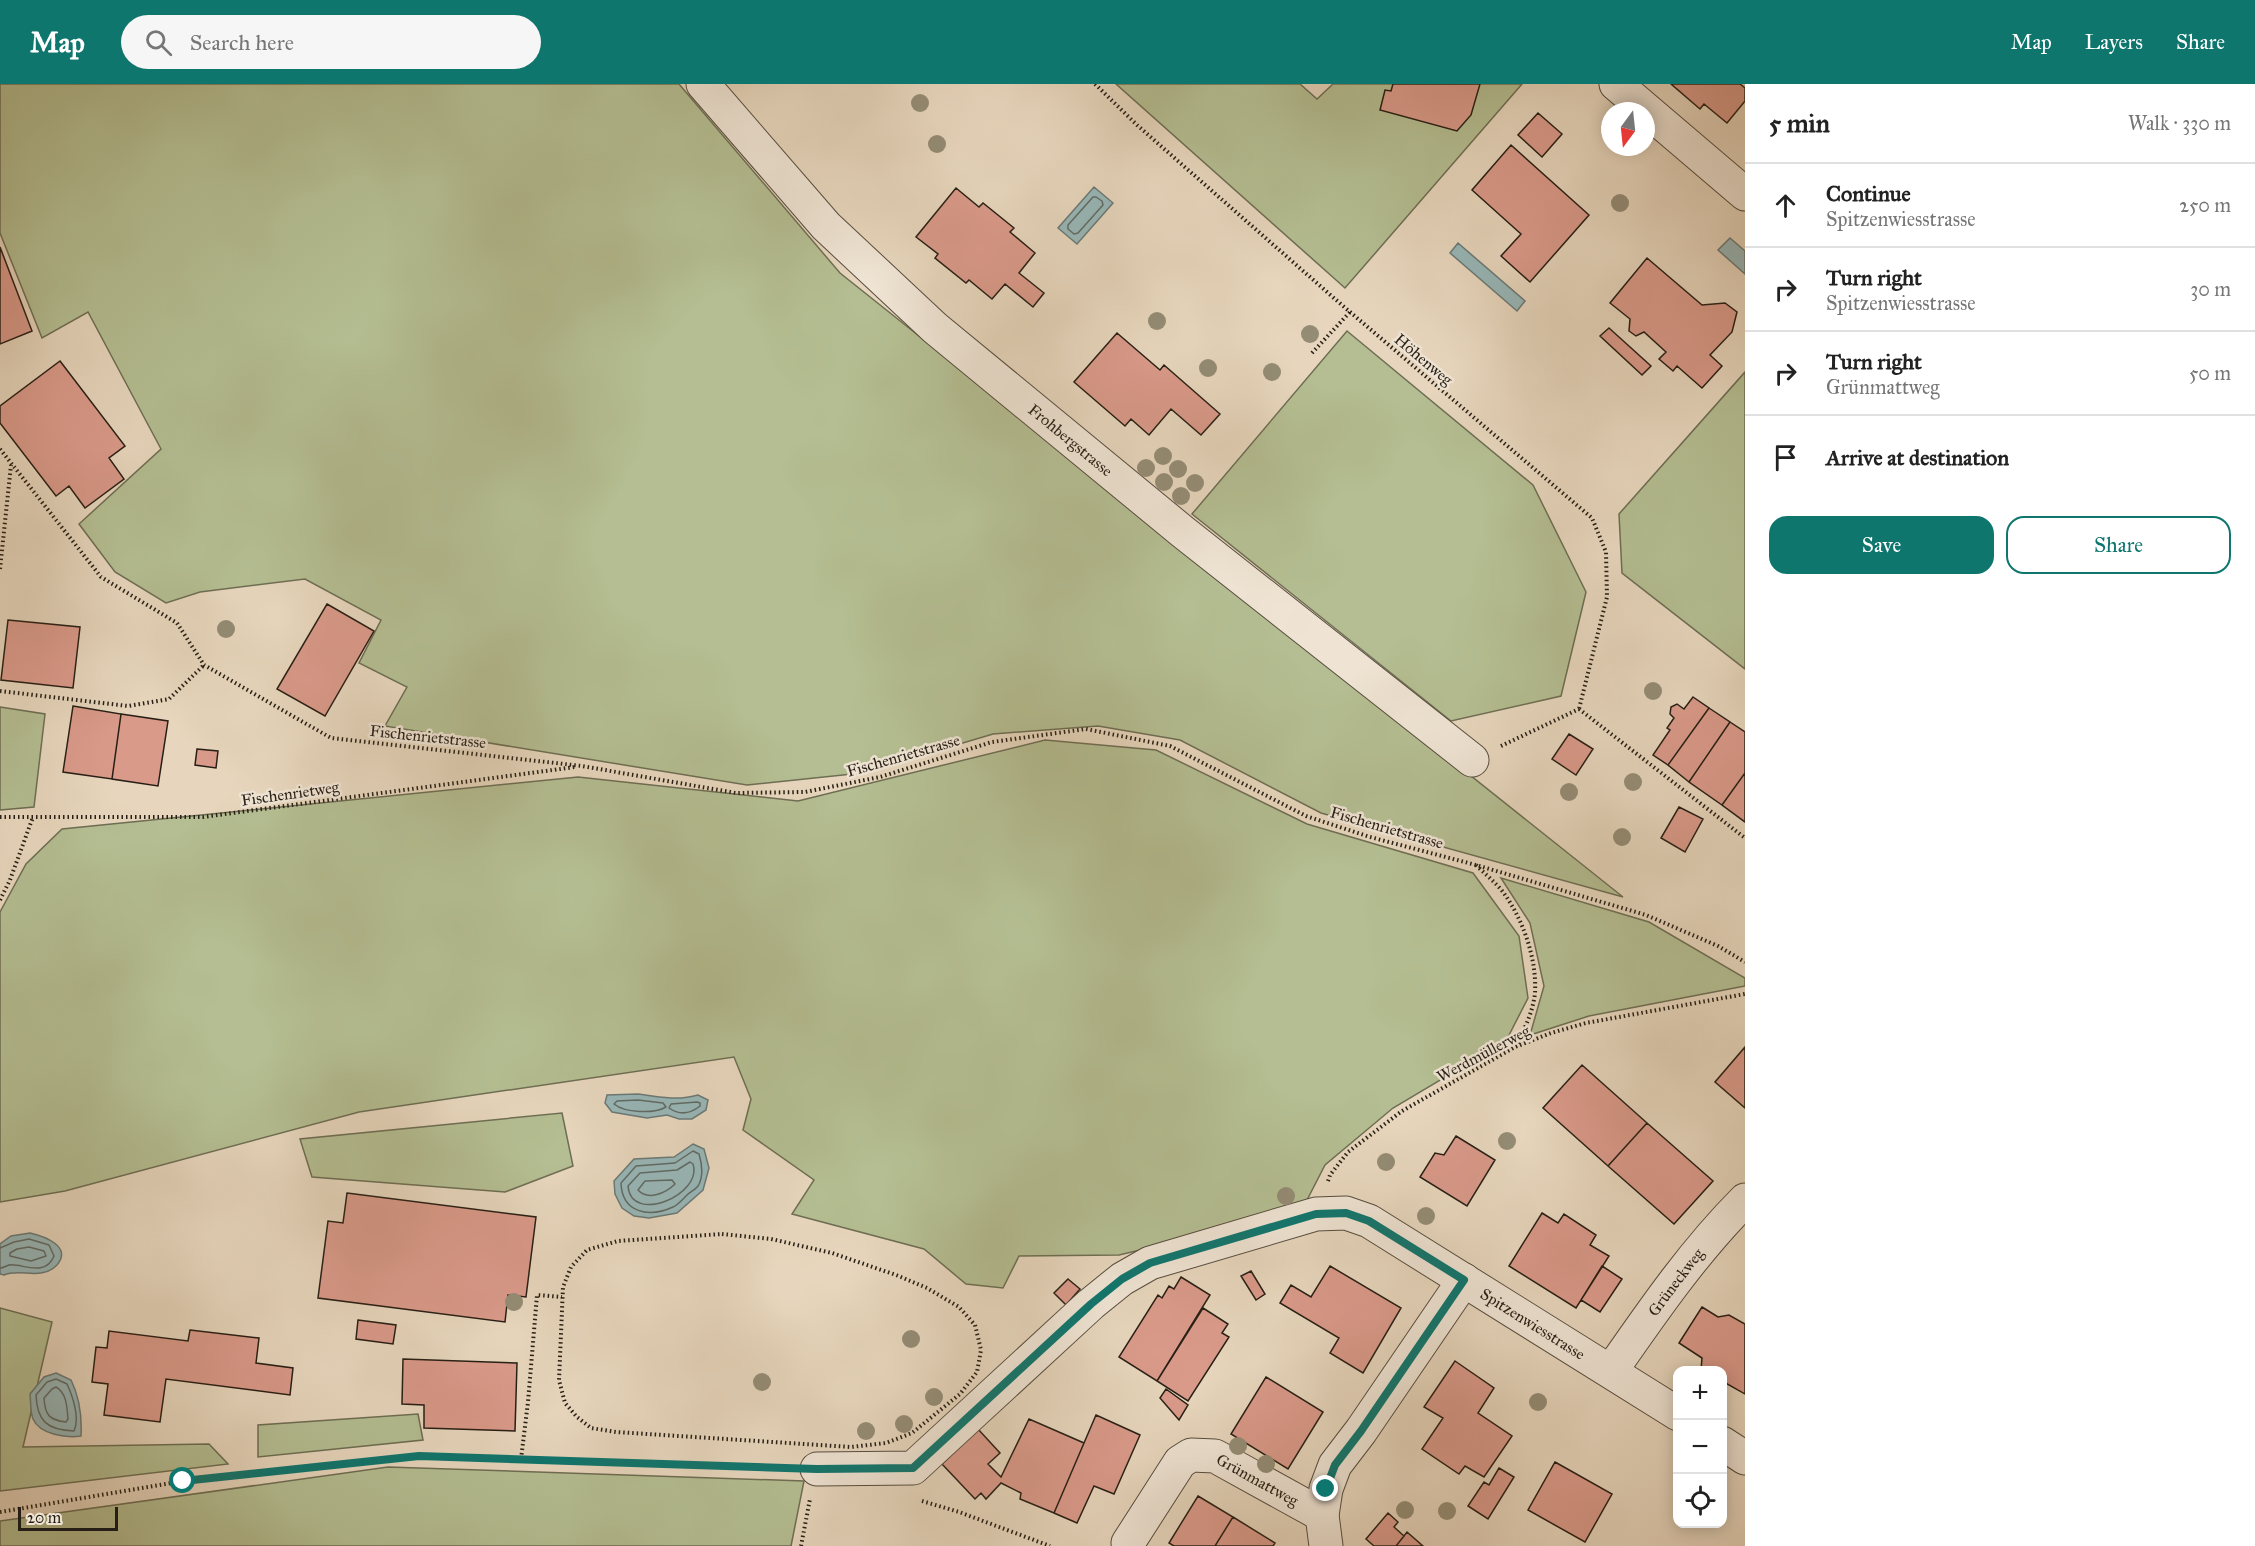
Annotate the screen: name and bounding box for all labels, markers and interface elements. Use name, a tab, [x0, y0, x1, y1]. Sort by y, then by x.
search box	[121, 15, 541, 69]
text: Map	[30, 25, 85, 60]
icon: search	[142, 26, 175, 59]
text: Search here	[190, 29, 294, 56]
text: Map	[2011, 29, 2052, 55]
text: Layers	[2085, 29, 2143, 55]
text: Share	[2176, 29, 2225, 55]
north arrow	[1601, 102, 1655, 156]
text: 5 min	[1769, 107, 1830, 139]
text: Walk · 330 m	[2128, 111, 2231, 135]
text: Continue	[1826, 180, 1911, 207]
icon: ahead	[1769, 189, 1802, 222]
text: 250 m	[2179, 193, 2231, 217]
text: Spitzenwiesstrasse	[1826, 207, 1976, 231]
text: Turn right	[1826, 264, 1922, 291]
icon: right	[1769, 273, 1802, 306]
text: 30 m	[2190, 277, 2231, 301]
text: Spitzenwiesstrasse	[1826, 291, 1976, 315]
street label: Höhenweg	[1390, 330, 1457, 390]
text: Turn right	[1826, 348, 1922, 375]
icon: right	[1769, 357, 1802, 390]
text: 50 m	[2189, 361, 2231, 385]
text: Grünmattweg	[1826, 375, 1940, 399]
street label: Frohbergstrasse	[1024, 400, 1117, 481]
icon: arrive	[1769, 441, 1802, 474]
text: Arrive at destination	[1826, 444, 2009, 471]
button: Save	[1769, 516, 1994, 574]
button: Share	[2006, 516, 2231, 574]
street label: Fischenrietstrasse	[369, 721, 487, 752]
street label: Fischenrietstrasse	[844, 730, 962, 781]
street label: Fischenrietweg	[240, 777, 341, 811]
street label: Fischenrietstrasse	[1328, 802, 1446, 853]
street label: Werdmüllerweg	[1433, 1021, 1534, 1087]
street label: Grüneckweg	[1644, 1244, 1709, 1320]
street label: Spitzenwiesstrasse	[1477, 1284, 1589, 1364]
map controls	[1673, 1366, 1727, 1528]
button: +	[1673, 1366, 1727, 1420]
button: −	[1673, 1420, 1727, 1474]
street label: Grünmattweg	[1213, 1450, 1302, 1511]
route start	[169, 1467, 195, 1493]
button: locate	[1673, 1474, 1727, 1528]
route end	[1312, 1475, 1338, 1501]
scale bar	[18, 1504, 118, 1532]
text: 20 m	[27, 1508, 61, 1527]

